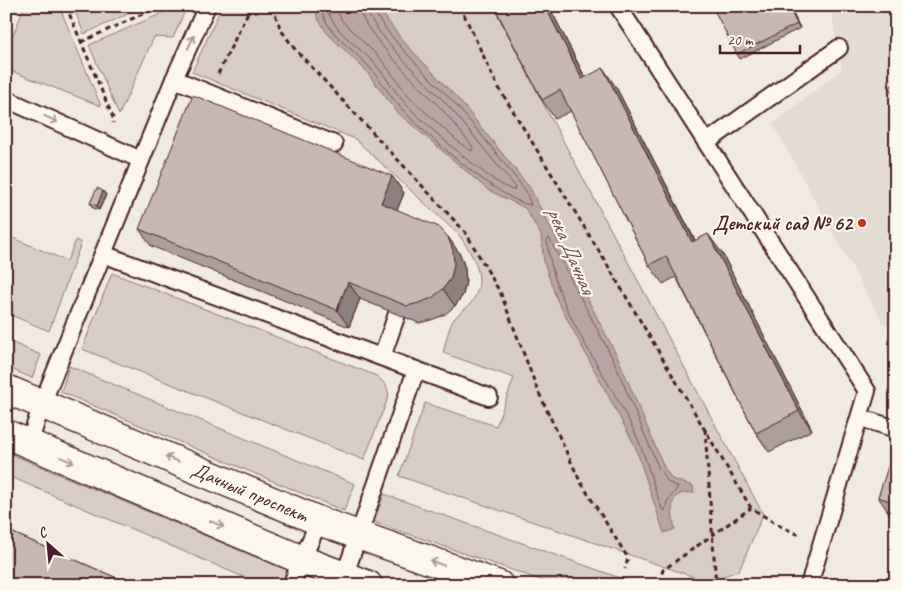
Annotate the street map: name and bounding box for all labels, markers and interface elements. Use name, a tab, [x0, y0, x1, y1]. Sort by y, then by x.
scale bar	[720, 22, 800, 54]
text: 20 m	[727, 31, 754, 50]
one-way arrow	[186, 35, 196, 50]
one-way arrow	[43, 115, 58, 125]
water label: река Дачная	[541, 202, 602, 300]
place label: Детский сад № 62	[713, 211, 854, 236]
marker: Детский сад № 62	[856, 217, 868, 229]
one-way arrow	[165, 454, 180, 463]
one-way arrow	[59, 456, 74, 466]
street label: Дачный проспект	[188, 457, 313, 528]
north arrow	[22, 518, 72, 568]
one-way arrow	[209, 519, 224, 529]
text: С	[35, 523, 51, 542]
one-way arrow	[430, 558, 445, 567]

